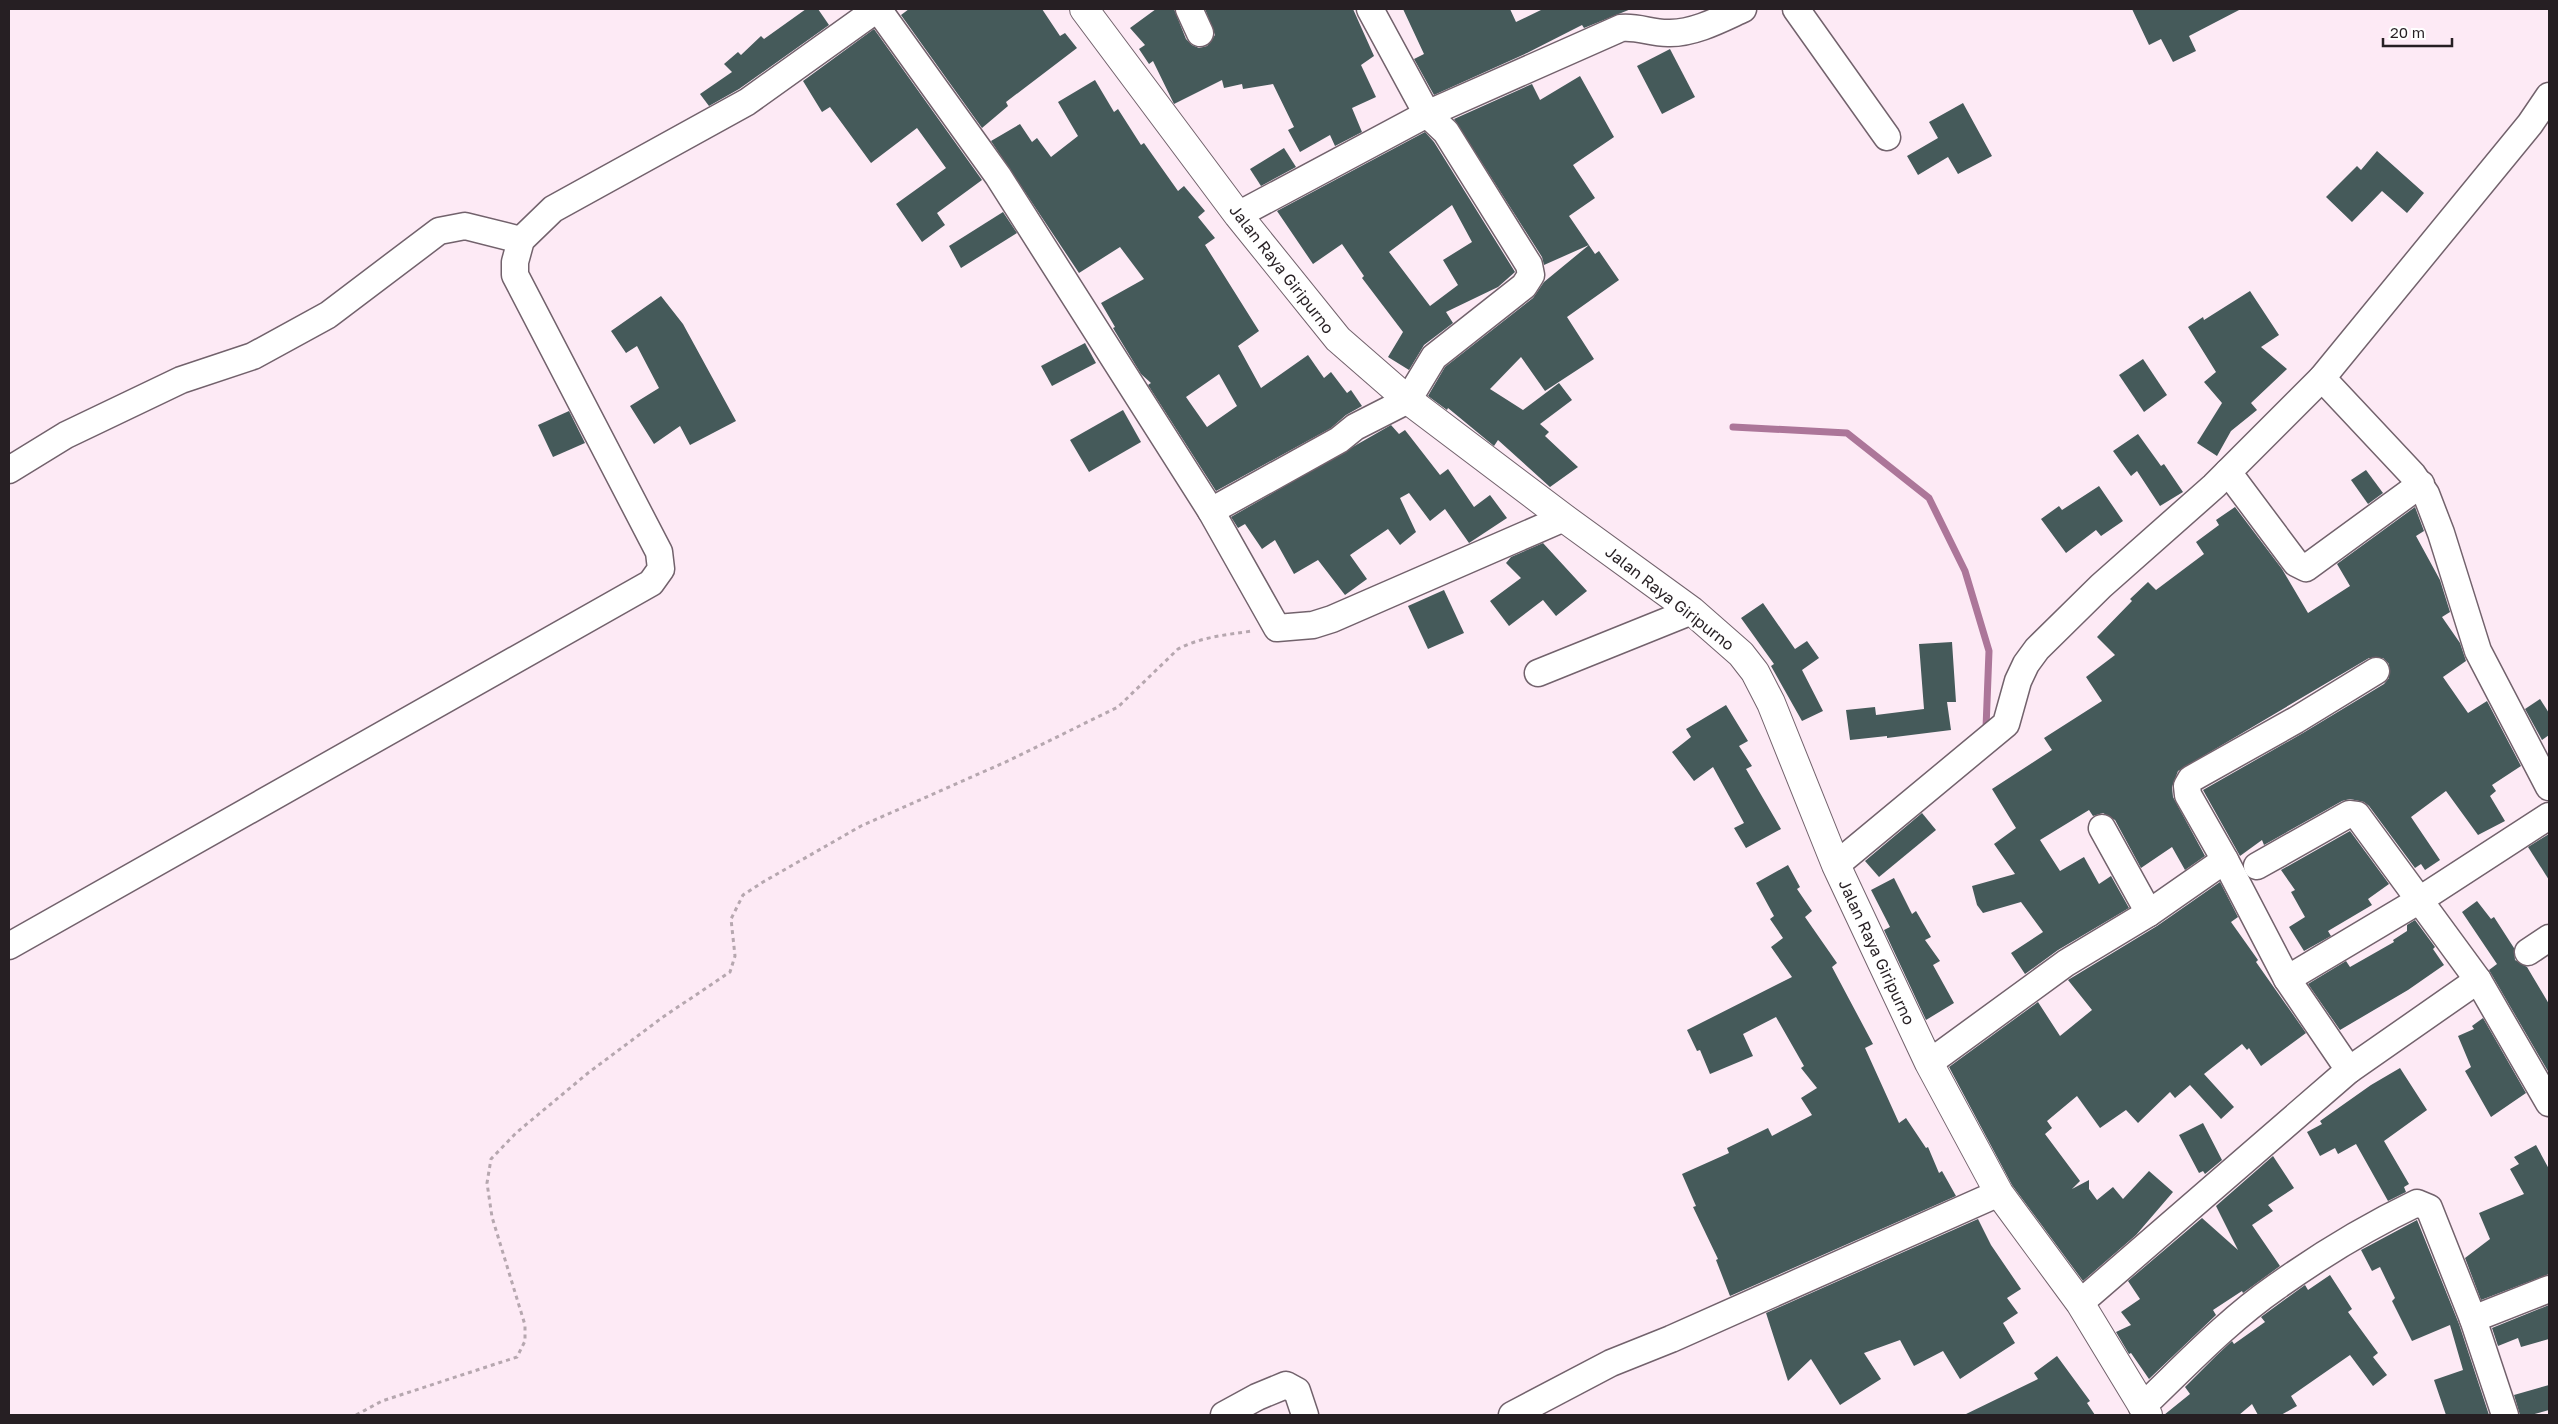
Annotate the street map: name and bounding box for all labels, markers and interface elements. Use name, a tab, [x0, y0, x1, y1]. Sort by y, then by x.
scale bar	[2383, 15, 2452, 47]
text: 20 m	[2390, 23, 2425, 41]
street label: Jalan Raya Giripurno	[1225, 201, 1339, 337]
street label: Jalan Raya Giripurno	[1602, 541, 1738, 655]
street label: Jalan Raya Giripurno	[1835, 876, 1919, 1028]

